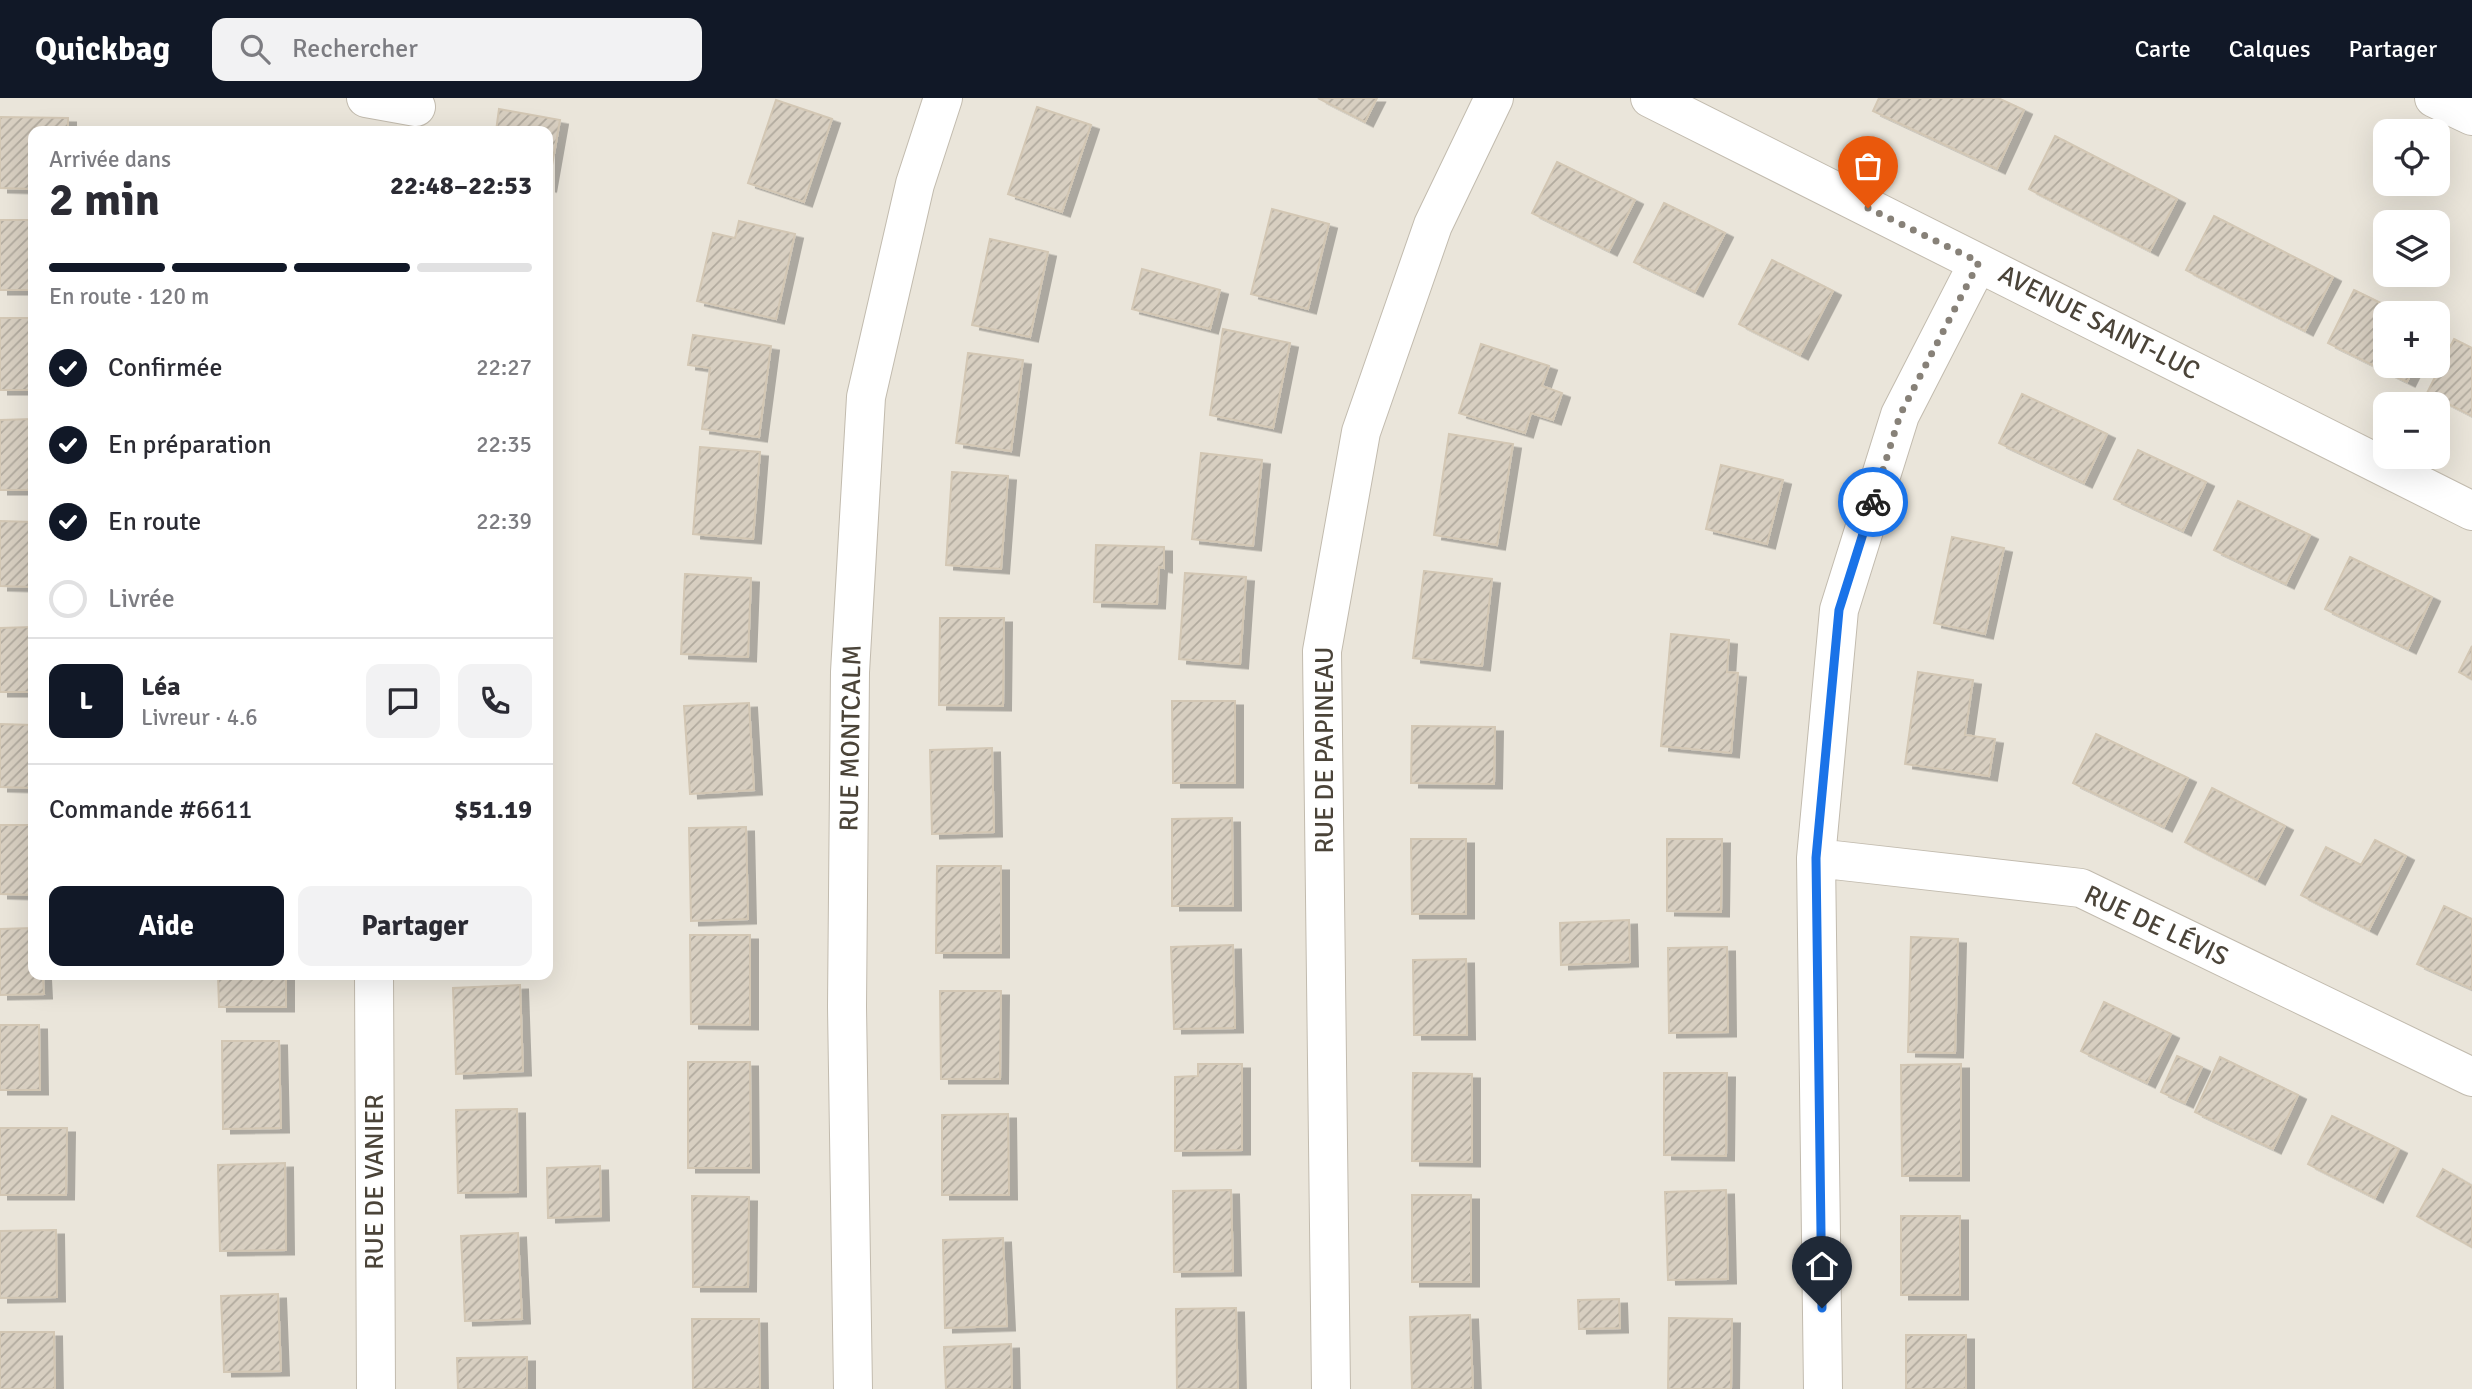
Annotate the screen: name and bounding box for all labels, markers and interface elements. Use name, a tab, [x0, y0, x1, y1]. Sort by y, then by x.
search box	[212, 18, 702, 81]
text: Quickbag	[35, 29, 170, 70]
icon: search	[236, 30, 274, 68]
text: Rechercher	[292, 33, 418, 65]
text: Carte	[2135, 34, 2191, 64]
text: Calques	[2229, 34, 2310, 64]
text: Partager	[2348, 34, 2437, 64]
map controls	[2373, 119, 2450, 469]
button: locate	[2373, 119, 2450, 196]
pin	[1838, 136, 1898, 208]
text: Arrivée dans	[49, 145, 171, 174]
icon: bag	[1849, 147, 1887, 185]
text: 22:48–22:53	[390, 170, 532, 202]
text: 2 min	[49, 172, 160, 228]
button: layers	[2373, 210, 2450, 287]
street label: AVENUE SAINT-LUC	[1993, 258, 2205, 388]
text: En route · 120 m	[49, 282, 209, 311]
button: +	[2373, 301, 2450, 378]
icon: check	[49, 349, 87, 387]
text: Confirmée	[108, 352, 223, 384]
text: 22:27	[476, 353, 532, 382]
button: −	[2373, 392, 2450, 469]
icon: check	[49, 426, 87, 464]
text: En préparation	[108, 429, 272, 461]
text: 22:35	[476, 430, 532, 459]
courier	[1838, 467, 1908, 537]
icon: bike	[1854, 483, 1892, 521]
icon: check	[49, 503, 87, 541]
text: En route	[108, 506, 201, 538]
text: 22:39	[476, 507, 532, 536]
text: Livrée	[108, 583, 175, 615]
street label: RUE MONTCALM	[833, 644, 869, 832]
street label: RUE DE PAPINEAU	[1309, 647, 1341, 854]
button: chat	[366, 664, 440, 738]
button: phone	[458, 664, 532, 738]
text: Léa	[141, 671, 181, 703]
text: L	[79, 685, 93, 717]
text: Livreur · 4.6	[141, 703, 258, 732]
text: Commande #6611	[49, 794, 252, 826]
text: $51.19	[454, 794, 532, 826]
street label: RUE DE LÉVIS	[2079, 879, 2233, 973]
button: Aide	[49, 886, 284, 966]
button: Partager	[298, 886, 532, 966]
street label: RUE DE VANIER	[359, 1094, 391, 1270]
pin	[1792, 1236, 1852, 1308]
icon: home	[1803, 1247, 1841, 1285]

